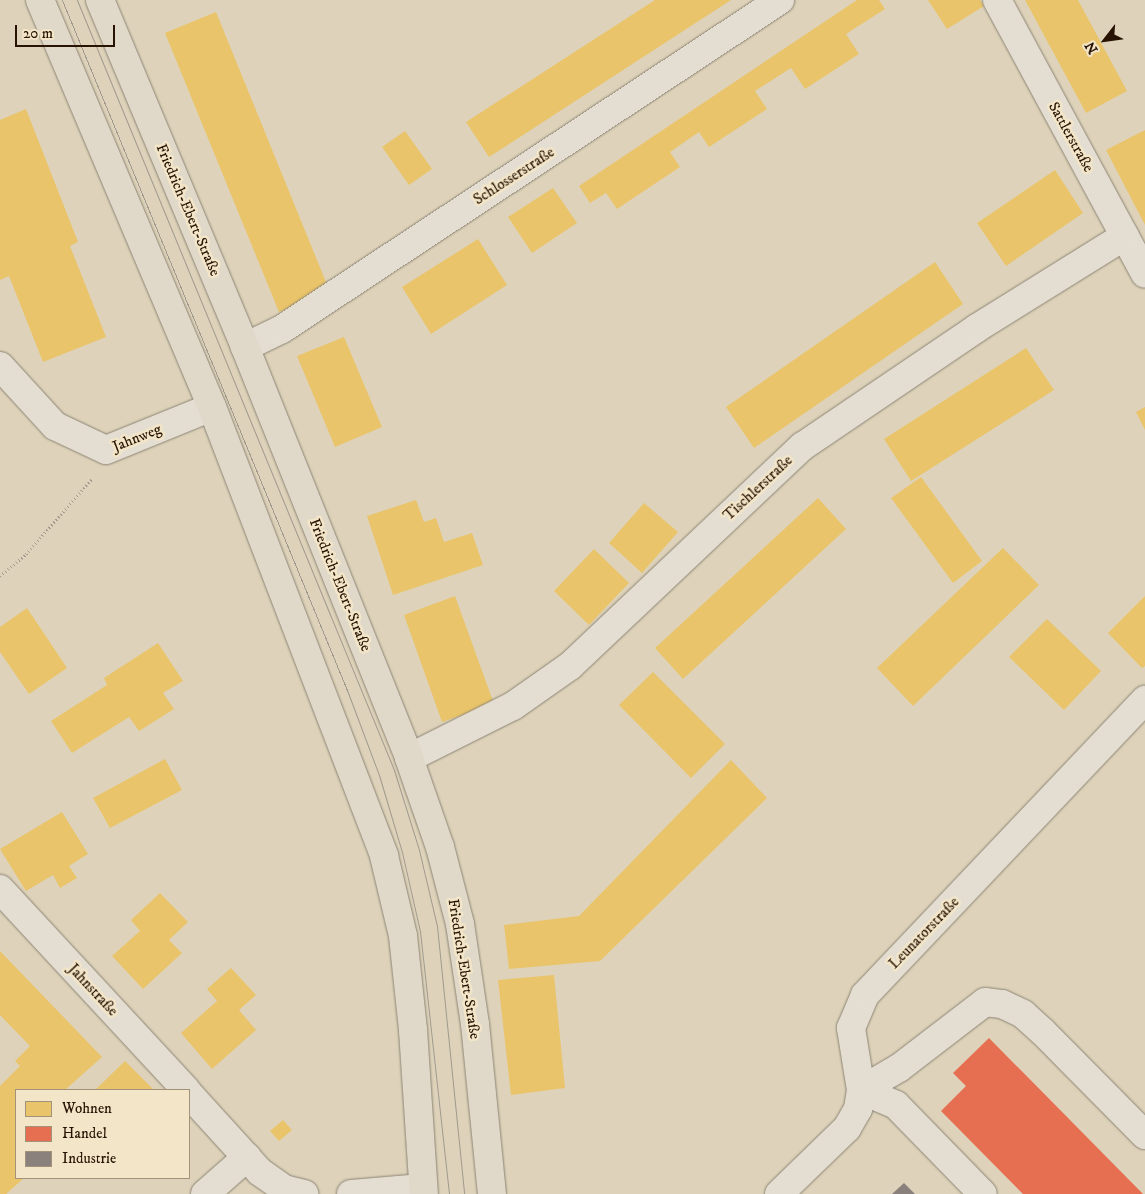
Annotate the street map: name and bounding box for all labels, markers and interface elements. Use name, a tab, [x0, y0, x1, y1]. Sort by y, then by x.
scale bar	[18, 15, 118, 47]
north arrow	[1080, 15, 1130, 65]
text: 20 m	[23, 24, 53, 43]
text: N	[1081, 38, 1103, 57]
street label: Sattlerstraße	[1044, 99, 1098, 175]
street label: Friedrich-Ebert-Straße	[152, 141, 224, 279]
street label: Schlosserstraße	[470, 143, 558, 209]
street label: Jahnweg	[110, 420, 164, 456]
street label: Tischlerstraße	[720, 451, 796, 525]
street label: Friedrich-Ebert-Straße	[305, 516, 375, 654]
street label: Leunatorstraße	[885, 893, 963, 973]
street label: Friedrich-Ebert-Straße	[444, 898, 484, 1040]
street label: Jahnstraße	[64, 960, 122, 1020]
legend	[15, 1089, 190, 1179]
text: Wohnen	[62, 1099, 112, 1118]
text: Handel	[62, 1124, 107, 1143]
text: Industrie	[62, 1149, 116, 1168]

